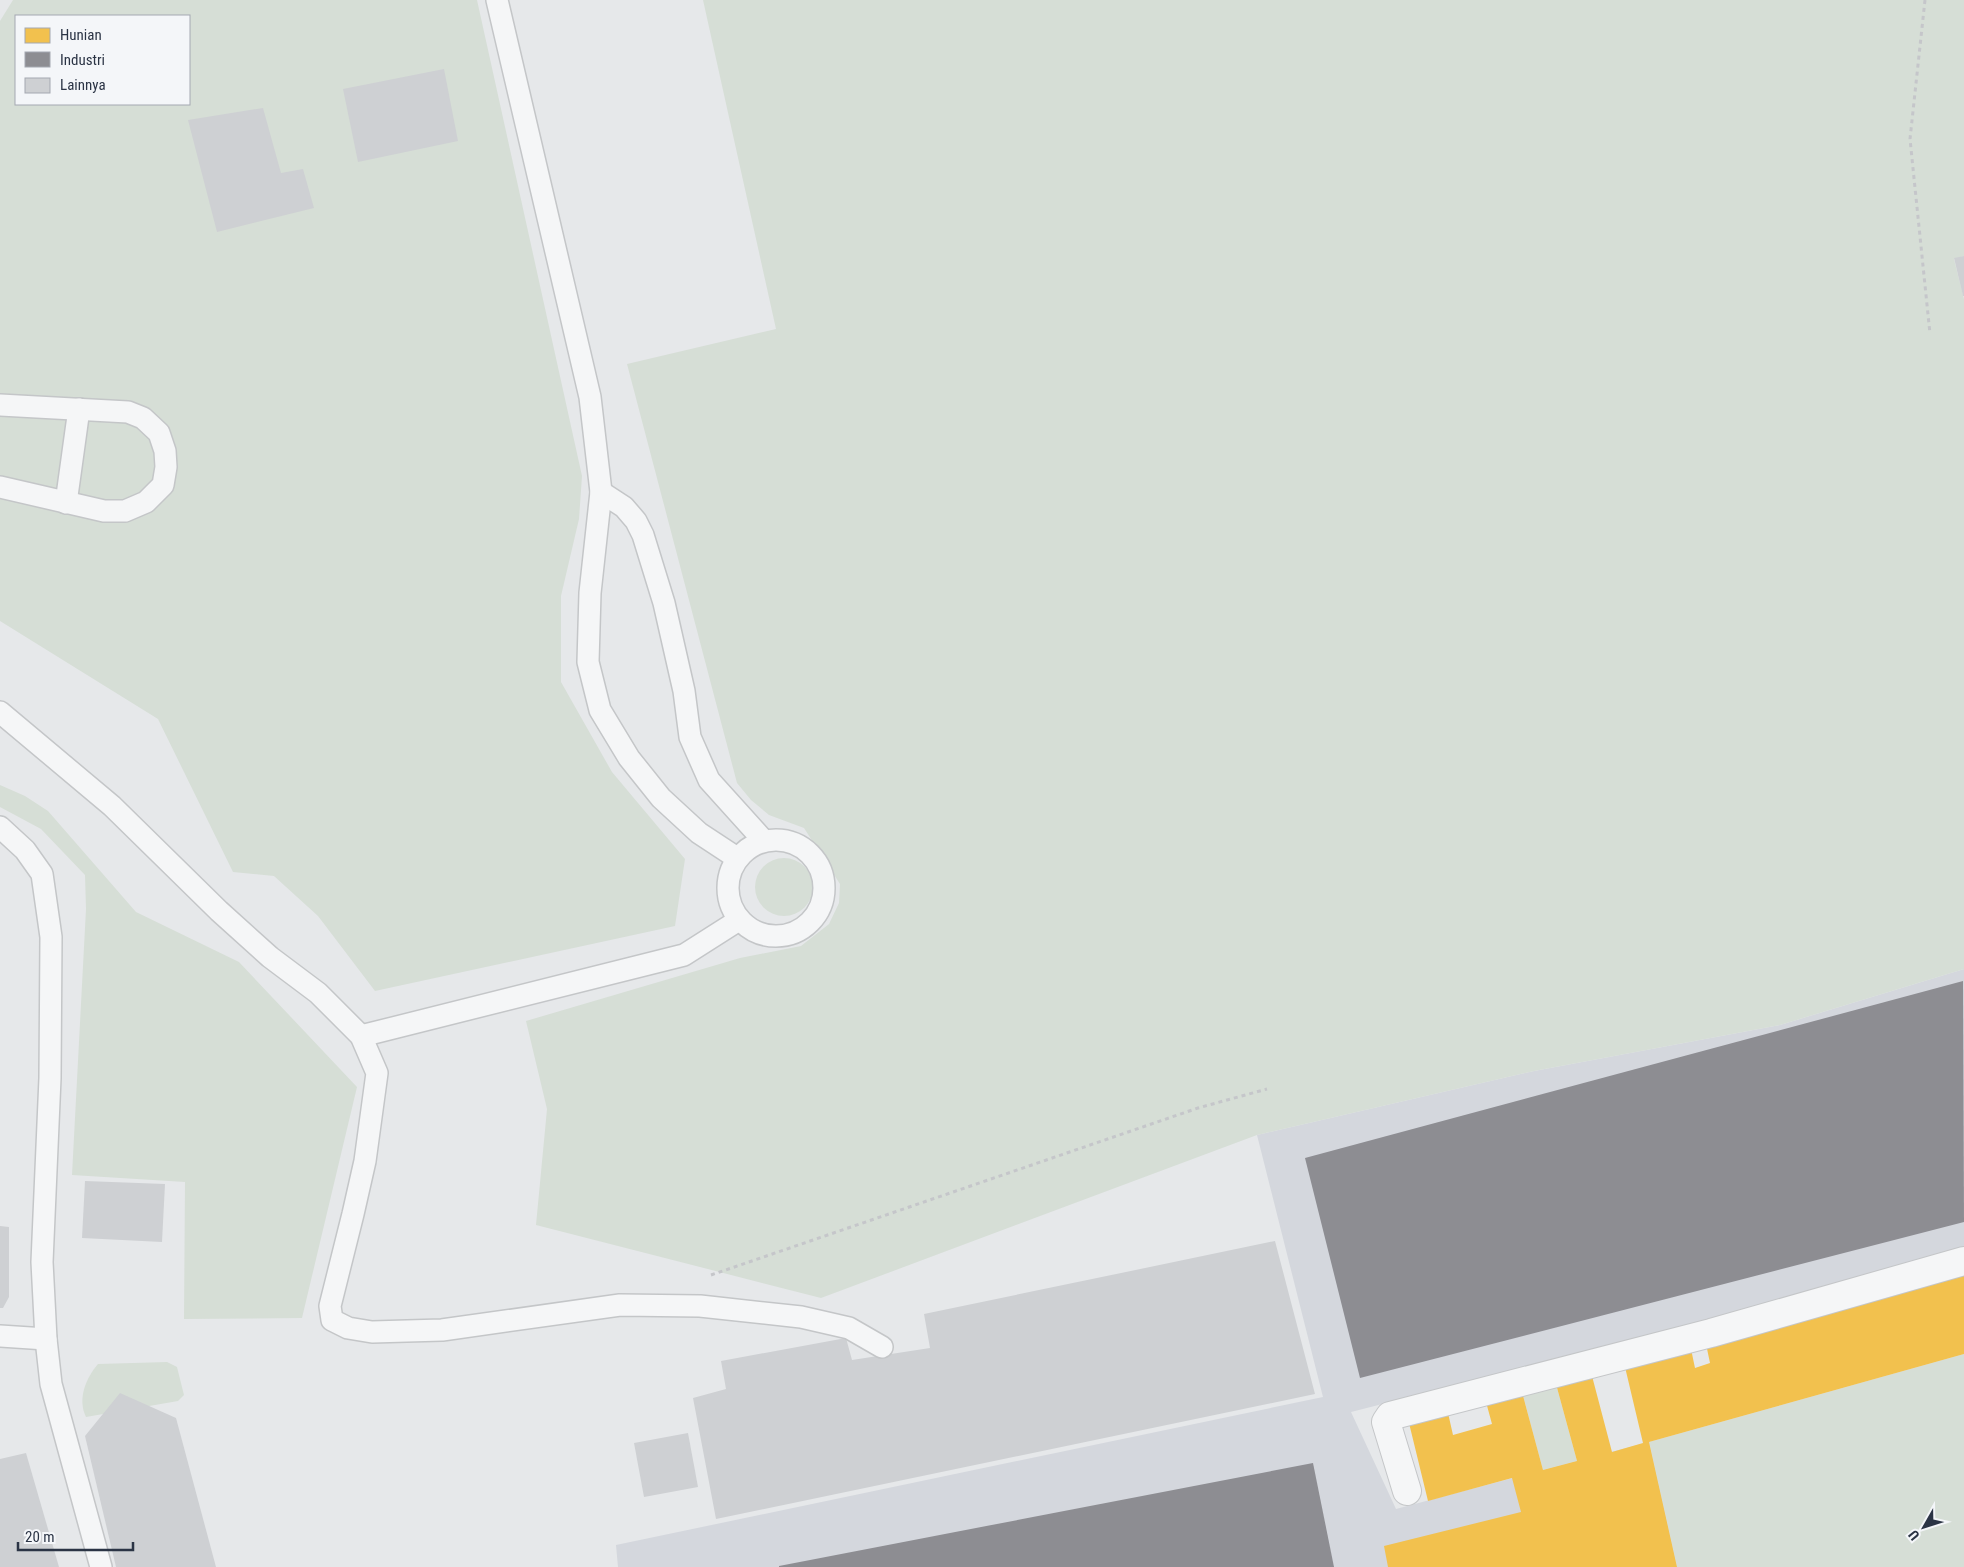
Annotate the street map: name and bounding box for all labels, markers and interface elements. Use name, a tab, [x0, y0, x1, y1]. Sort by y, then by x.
legend	[15, 15, 190, 105]
text: Hunian	[60, 26, 102, 44]
text: Industri	[60, 51, 105, 69]
text: Lainnya	[60, 76, 106, 94]
north arrow	[1899, 1502, 1949, 1552]
scale bar	[18, 1520, 132, 1552]
text: U	[1905, 1527, 1923, 1543]
text: 20 m	[25, 1528, 55, 1546]

